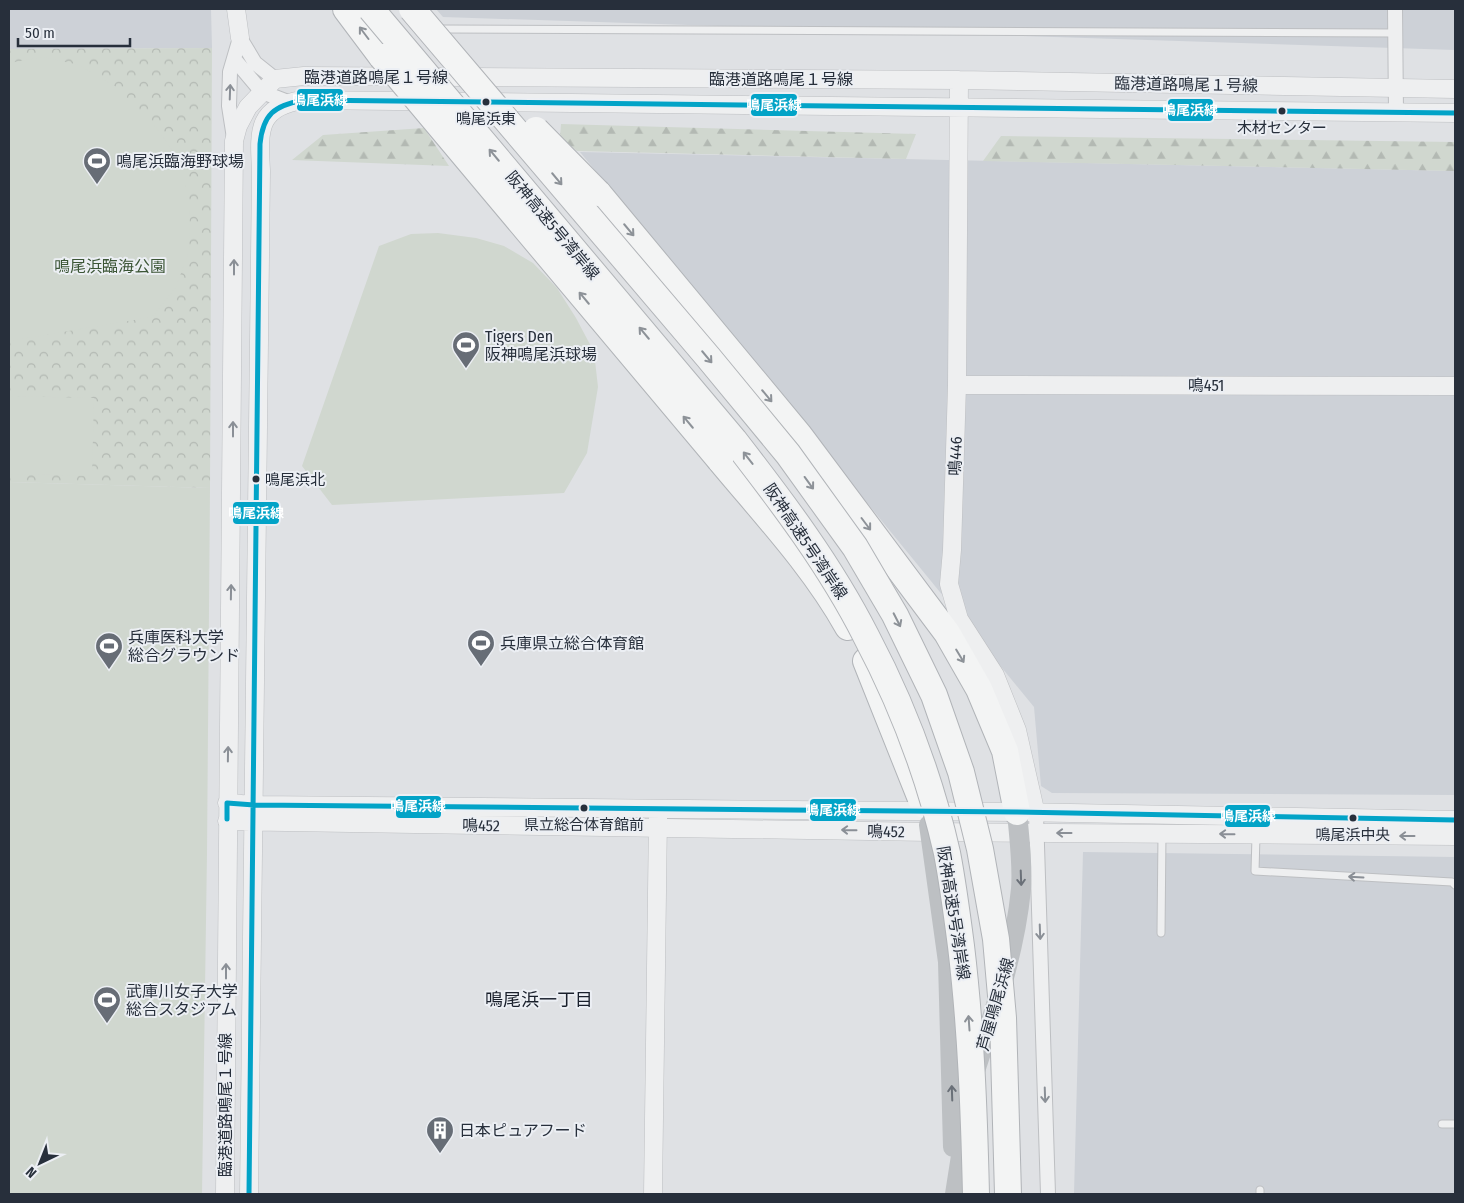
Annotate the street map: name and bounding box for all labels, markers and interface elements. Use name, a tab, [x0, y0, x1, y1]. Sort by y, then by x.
scale bar	[18, 15, 130, 47]
text: 50 m	[25, 24, 55, 42]
one-way arrow	[359, 26, 369, 40]
street label: 臨港道路鳴尾１号線	[304, 68, 448, 87]
street label: 臨港道路鳴尾１号線	[709, 70, 853, 89]
street label: 臨港道路鳴尾１号線	[1114, 74, 1258, 95]
one-way arrow	[225, 84, 234, 100]
line badge: 鳴尾浜線	[296, 88, 344, 112]
text: 鳴尾浜線	[292, 92, 348, 109]
line badge: 鳴尾浜線	[750, 93, 798, 117]
marker: 鳴尾浜東	[481, 97, 491, 107]
text: 鳴尾浜線	[746, 97, 802, 114]
line badge: 鳴尾浜線	[1167, 98, 1214, 122]
text: 鳴尾浜線	[1162, 102, 1218, 119]
marker: 木材センター	[1277, 106, 1287, 116]
place label: 鳴尾浜東	[456, 110, 516, 128]
place label: 木材センター	[1237, 119, 1327, 137]
sports icon: 鳴尾浜臨海野球場	[82, 146, 112, 185]
one-way arrow	[489, 149, 500, 162]
place label: 鳴尾浜臨海野球場	[116, 152, 244, 171]
street label: 阪神高速5号湾岸線	[502, 167, 603, 283]
one-way arrow	[551, 173, 563, 186]
one-way arrow	[624, 224, 635, 237]
park label: 鳴尾浜臨海公園	[54, 257, 166, 276]
one-way arrow	[229, 259, 239, 275]
one-way arrow	[579, 292, 590, 305]
place label: Tigers Den 阪神鳴尾浜球場	[485, 327, 597, 364]
one-way arrow	[639, 327, 650, 340]
sports icon: Tigers Den 阪神鳴尾浜球場	[451, 330, 481, 369]
one-way arrow	[702, 350, 713, 363]
street label: 鳴451	[1188, 376, 1224, 395]
one-way arrow	[761, 389, 772, 402]
one-way arrow	[683, 416, 694, 429]
one-way arrow	[228, 421, 238, 438]
street label: 鳴446	[945, 436, 966, 476]
one-way arrow	[743, 451, 753, 465]
place label: 鳴尾浜北	[265, 471, 325, 489]
marker: 鳴尾浜北	[251, 474, 261, 484]
one-way arrow	[804, 476, 814, 490]
street label: 阪神高速5号湾岸線	[760, 480, 851, 603]
line badge: 鳴尾浜線	[232, 501, 280, 525]
text: 鳴尾浜線	[228, 505, 284, 522]
one-way arrow	[861, 517, 871, 531]
one-way arrow	[226, 584, 235, 600]
one-way arrow	[892, 612, 902, 627]
place label: 兵庫医科大学 総合グラウンド	[128, 628, 240, 665]
sports icon: 兵庫県立総合体育館	[466, 628, 496, 667]
sports icon: 兵庫医科大学 総合グラウンド	[94, 631, 124, 670]
place label: 兵庫県立総合体育館	[500, 634, 644, 653]
one-way arrow	[956, 649, 966, 663]
one-way arrow	[223, 746, 233, 762]
line badge: 鳴尾浜線	[395, 795, 442, 819]
text: 鳴尾浜線	[390, 798, 446, 815]
line badge: 鳴尾浜線	[809, 798, 857, 822]
text: 鳴尾浜線	[805, 802, 861, 819]
marker: 県立総合体育館前	[579, 803, 589, 813]
line badge: 鳴尾浜線	[1224, 804, 1271, 828]
text: 鳴尾浜線	[1220, 808, 1276, 825]
marker: 鳴尾浜中央	[1348, 813, 1358, 823]
street label: 鳴452	[462, 816, 500, 835]
place label: 県立総合体育館前	[524, 816, 644, 834]
street label: 鳴452	[867, 822, 905, 841]
one-way arrow	[841, 826, 857, 835]
place label: 鳴尾浜中央	[1315, 826, 1391, 844]
one-way arrow	[1056, 828, 1072, 838]
one-way arrow	[1219, 830, 1235, 839]
one-way arrow	[1399, 831, 1415, 841]
street label: 阪神高速5号湾岸線	[934, 845, 973, 981]
one-way arrow	[1016, 870, 1025, 886]
one-way arrow	[1348, 872, 1364, 881]
one-way arrow	[1035, 924, 1044, 940]
street label: 芦屋鳴尾浜線	[973, 955, 1018, 1053]
one-way arrow	[221, 963, 231, 979]
place label: 武庫川女子大学 総合スタジアム	[126, 982, 238, 1019]
sports icon: 武庫川女子大学 総合スタジアム	[92, 985, 122, 1024]
district label: 鳴尾浜一丁目	[485, 989, 593, 1011]
one-way arrow	[964, 1015, 973, 1031]
street label: 臨港道路鳴尾１号線	[216, 1033, 235, 1177]
one-way arrow	[947, 1085, 957, 1102]
one-way arrow	[1040, 1086, 1050, 1102]
building icon: 日本ピュアフード	[425, 1115, 455, 1154]
place label: 日本ピュアフード	[459, 1121, 587, 1140]
north arrow	[15, 1138, 65, 1188]
text: N	[23, 1163, 40, 1181]

